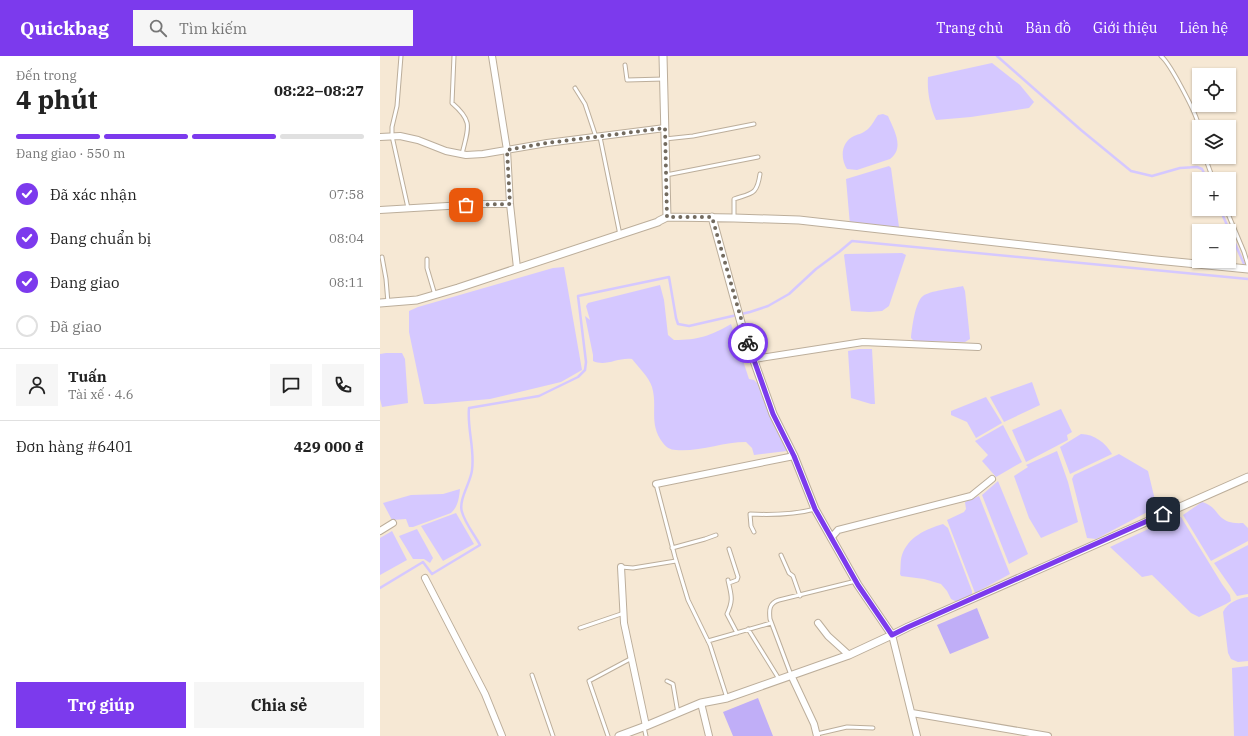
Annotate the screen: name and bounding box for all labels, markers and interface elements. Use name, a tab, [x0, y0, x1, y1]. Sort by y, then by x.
search box	[133, 10, 413, 46]
text: Quickbag	[20, 16, 109, 40]
icon: search	[147, 17, 169, 39]
text: Tìm kiếm	[179, 19, 247, 38]
text: Trang chủ	[936, 19, 1003, 37]
text: Bản đồ	[1025, 19, 1071, 37]
text: Giới thiệu	[1093, 19, 1157, 37]
text: Liên hệ	[1179, 19, 1228, 37]
text: Đến trong	[16, 67, 77, 84]
map controls	[1192, 68, 1236, 268]
button: locate	[1192, 68, 1236, 112]
text: 08:22–08:27	[274, 81, 364, 100]
text: 4 phút	[16, 82, 98, 116]
button: layers	[1192, 120, 1236, 164]
text: Đang giao · 550 m	[16, 145, 125, 162]
button: +	[1192, 172, 1236, 216]
icon: check	[16, 183, 38, 205]
text: Đã xác nhận	[50, 185, 137, 204]
text: 07:58	[329, 186, 364, 203]
pin	[449, 188, 483, 222]
icon: bag	[455, 194, 477, 216]
button: −	[1192, 224, 1236, 268]
icon: check	[16, 227, 38, 249]
text: Đang chuẩn bị	[50, 229, 151, 248]
text: 08:04	[329, 230, 364, 247]
icon: check	[16, 271, 38, 293]
text: Đang giao	[50, 273, 120, 292]
text: 08:11	[329, 274, 364, 291]
text: Đã giao	[50, 317, 102, 336]
courier	[728, 323, 768, 363]
icon: bike	[737, 332, 759, 354]
button: person	[16, 364, 58, 406]
button: chat	[270, 364, 312, 406]
button: phone	[322, 364, 364, 406]
text: Tuấn	[68, 367, 107, 386]
text: Tài xế · 4.6	[68, 386, 134, 403]
text: Đơn hàng #6401	[16, 437, 133, 456]
text: 429 000 ₫	[294, 437, 364, 456]
pin	[1146, 497, 1180, 531]
icon: home	[1152, 503, 1174, 525]
button: Trợ giúp	[16, 682, 186, 728]
button: Chia sẻ	[194, 682, 364, 728]

